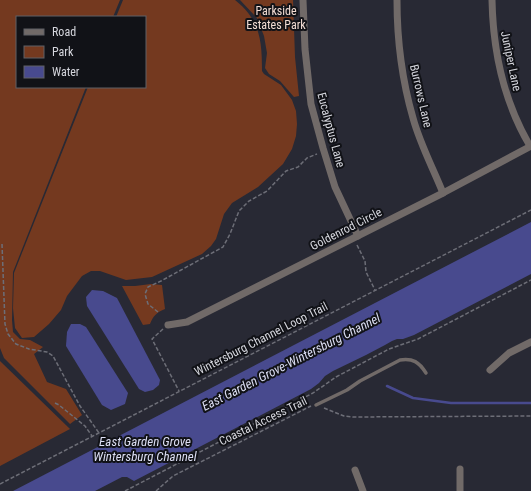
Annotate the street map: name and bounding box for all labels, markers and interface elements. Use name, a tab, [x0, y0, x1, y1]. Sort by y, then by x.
park label: Parkside Estates Park	[246, 4, 306, 32]
legend	[16, 16, 146, 88]
text: Road	[52, 25, 76, 39]
street label: Juniper Lane	[498, 30, 524, 93]
text: Park	[52, 45, 74, 59]
street label: Burrows Lane	[407, 63, 435, 129]
text: Water	[52, 65, 80, 79]
street label: Eucalyptus Lane	[314, 91, 348, 169]
street label: Goldenrod Circle	[308, 205, 385, 253]
street label: Wintersburg Channel Loop Trail	[192, 299, 330, 379]
water label: East Garden Grove-Wintersburg Channel	[199, 310, 384, 414]
street label: Coastal Access Trail	[217, 394, 309, 448]
water label: East Garden Grove Wintersburg Channel	[93, 434, 198, 464]

